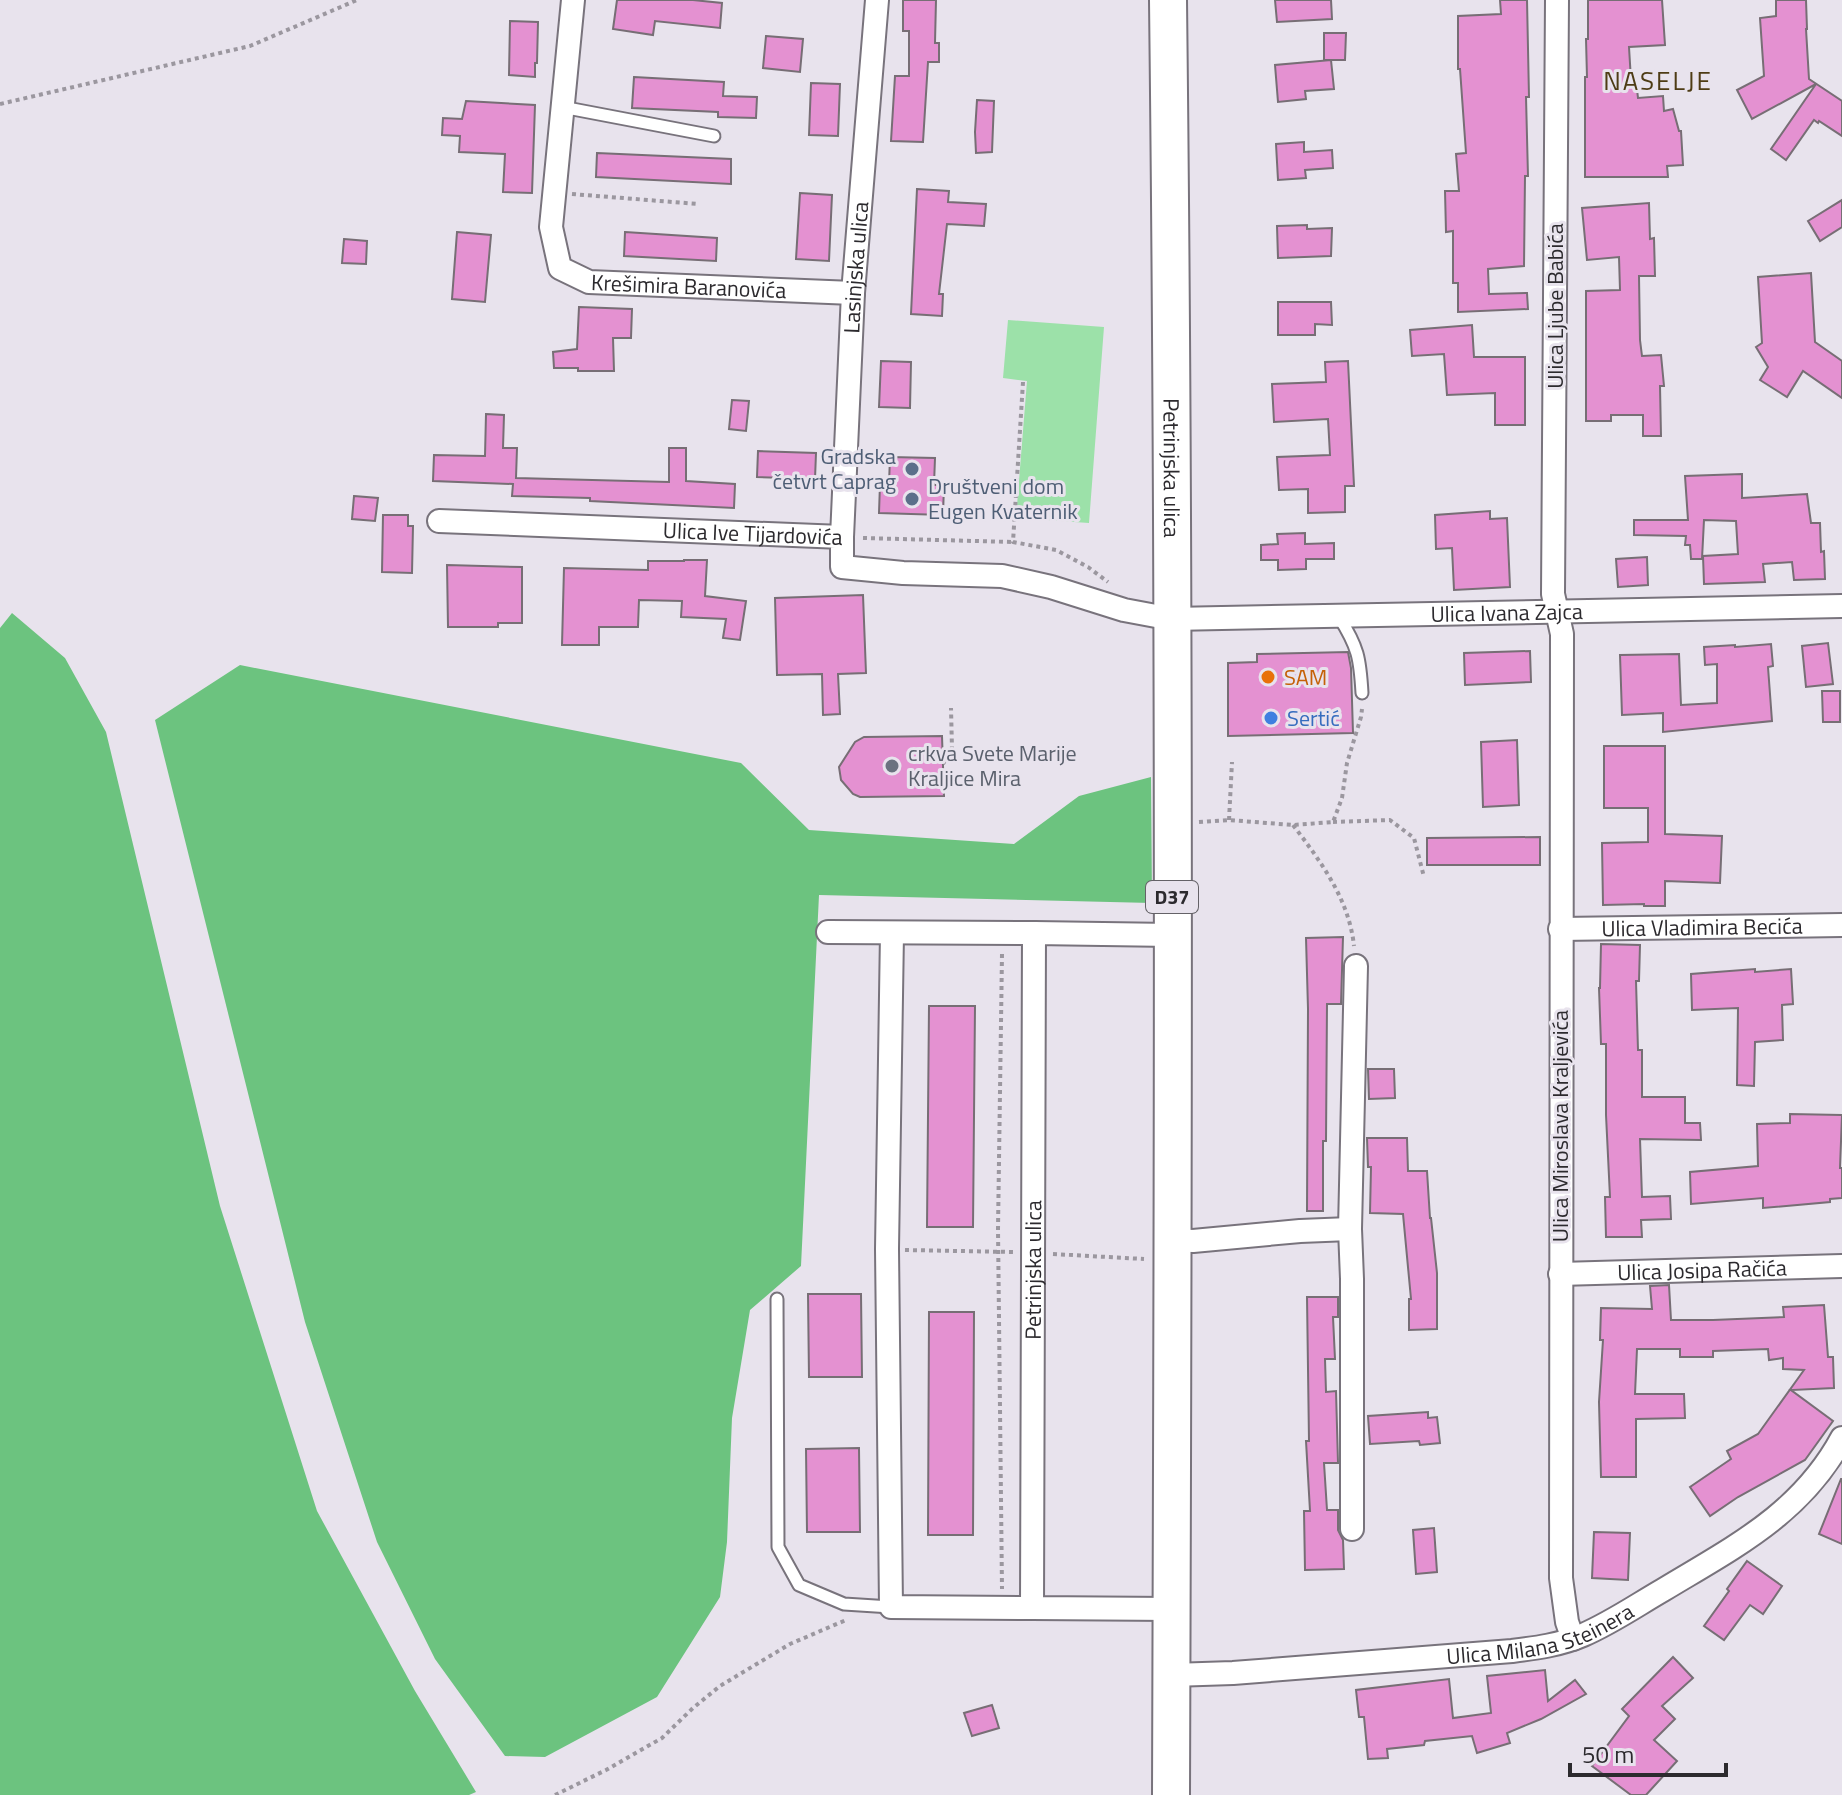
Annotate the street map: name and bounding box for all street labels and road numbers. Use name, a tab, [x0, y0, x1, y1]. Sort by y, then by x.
street label: Lasinjska ulica	[834, 200, 877, 334]
street label: Ulica Ljube Babića	[1538, 223, 1572, 389]
street label: Krešimira Baranovića	[590, 265, 787, 307]
street label: Petrinjska ulica	[1154, 398, 1189, 538]
street label: Ulica Ive Tijardovića	[662, 513, 843, 554]
street label: Ulica Ivana Zajca	[1430, 594, 1583, 631]
road number: D37	[1146, 881, 1198, 913]
street label: Ulica Vladimira Becića	[1601, 909, 1803, 945]
street label: Ulica Miroslava Kraljevića	[1543, 1010, 1577, 1242]
street label: Petrinjska ulica	[1016, 1200, 1050, 1340]
street label: Ulica Josipa Račića	[1617, 1251, 1787, 1289]
street label: Ulica Milana Steinera	[1445, 1594, 1640, 1673]

